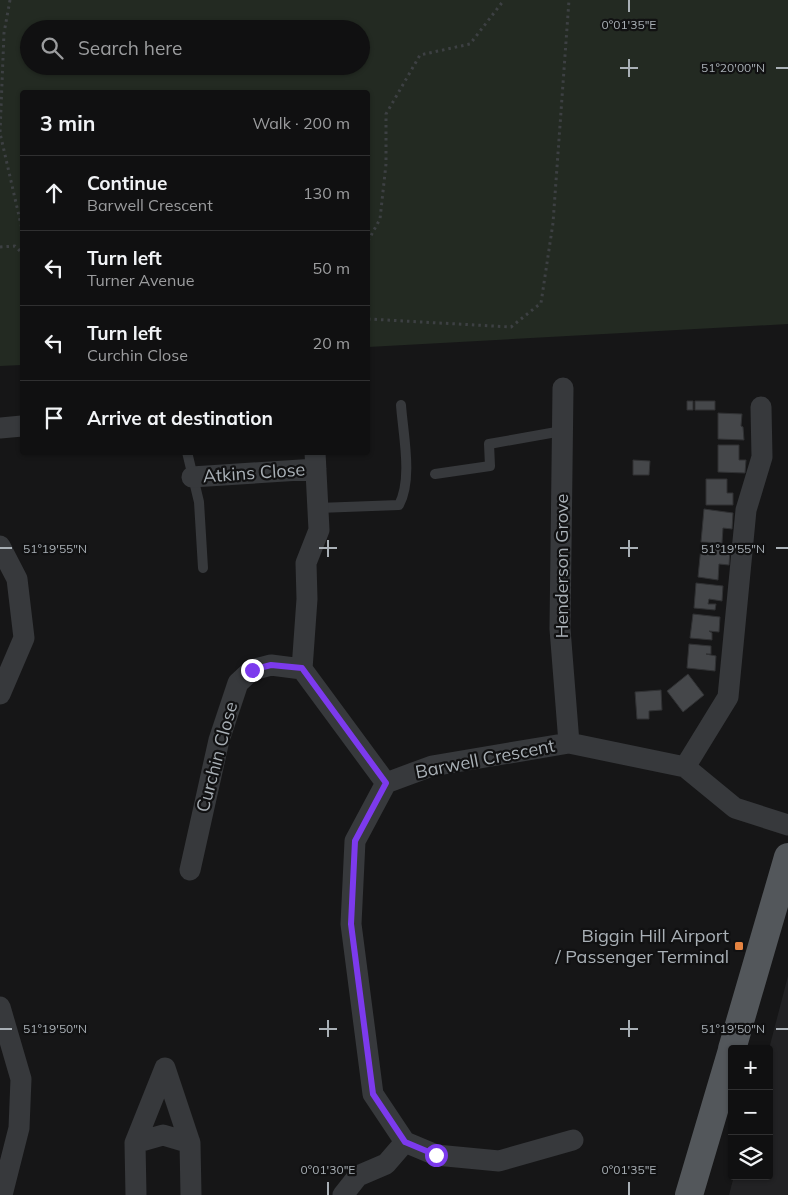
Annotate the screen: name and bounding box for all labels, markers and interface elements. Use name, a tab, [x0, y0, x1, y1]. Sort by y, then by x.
text: 0°01'35"E	[602, 17, 656, 32]
search box	[20, 20, 370, 75]
icon: search	[38, 34, 66, 62]
text: Search here	[78, 36, 182, 60]
text: 51°20'00"N	[701, 60, 765, 75]
text: 3 min	[40, 110, 95, 136]
text: Walk · 200 m	[252, 113, 350, 133]
text: Continue	[87, 171, 167, 195]
icon: ahead	[40, 179, 68, 207]
text: 130 m	[303, 183, 350, 203]
text: Barwell Crescent	[87, 195, 213, 215]
text: Turn left	[87, 246, 162, 270]
icon: left	[40, 254, 68, 282]
text: 50 m	[313, 258, 350, 278]
text: Turner Avenue	[87, 270, 194, 290]
text: Turn left	[87, 321, 162, 345]
icon: left	[40, 329, 68, 357]
text: 20 m	[313, 333, 350, 353]
text: Curchin Close	[87, 345, 188, 365]
icon: arrive	[40, 404, 68, 432]
text: Arrive at destination	[87, 406, 273, 430]
street label: Atkins Close	[202, 457, 306, 488]
street label: Henderson Grove	[550, 494, 573, 638]
text: 51°19'55"N	[23, 541, 87, 556]
text: 51°19'55"N	[701, 541, 765, 556]
route end	[241, 659, 264, 682]
street label: Curchin Close	[191, 699, 242, 815]
street label: Barwell Crescent	[413, 734, 557, 783]
place label: Biggin Hill Airport / Passenger Terminal	[554, 924, 729, 968]
marker: Biggin Hill Airport / Passenger Terminal	[733, 940, 745, 952]
text: 51°19'50"N	[23, 1021, 87, 1036]
text: 51°19'50"N	[701, 1021, 765, 1036]
map controls	[728, 1045, 773, 1180]
button: +	[728, 1045, 773, 1090]
button: −	[728, 1090, 773, 1135]
button: layers	[728, 1135, 773, 1180]
route start	[425, 1144, 448, 1167]
text: 0°01'30"E	[301, 1162, 355, 1177]
text: 0°01'35"E	[602, 1162, 656, 1177]

